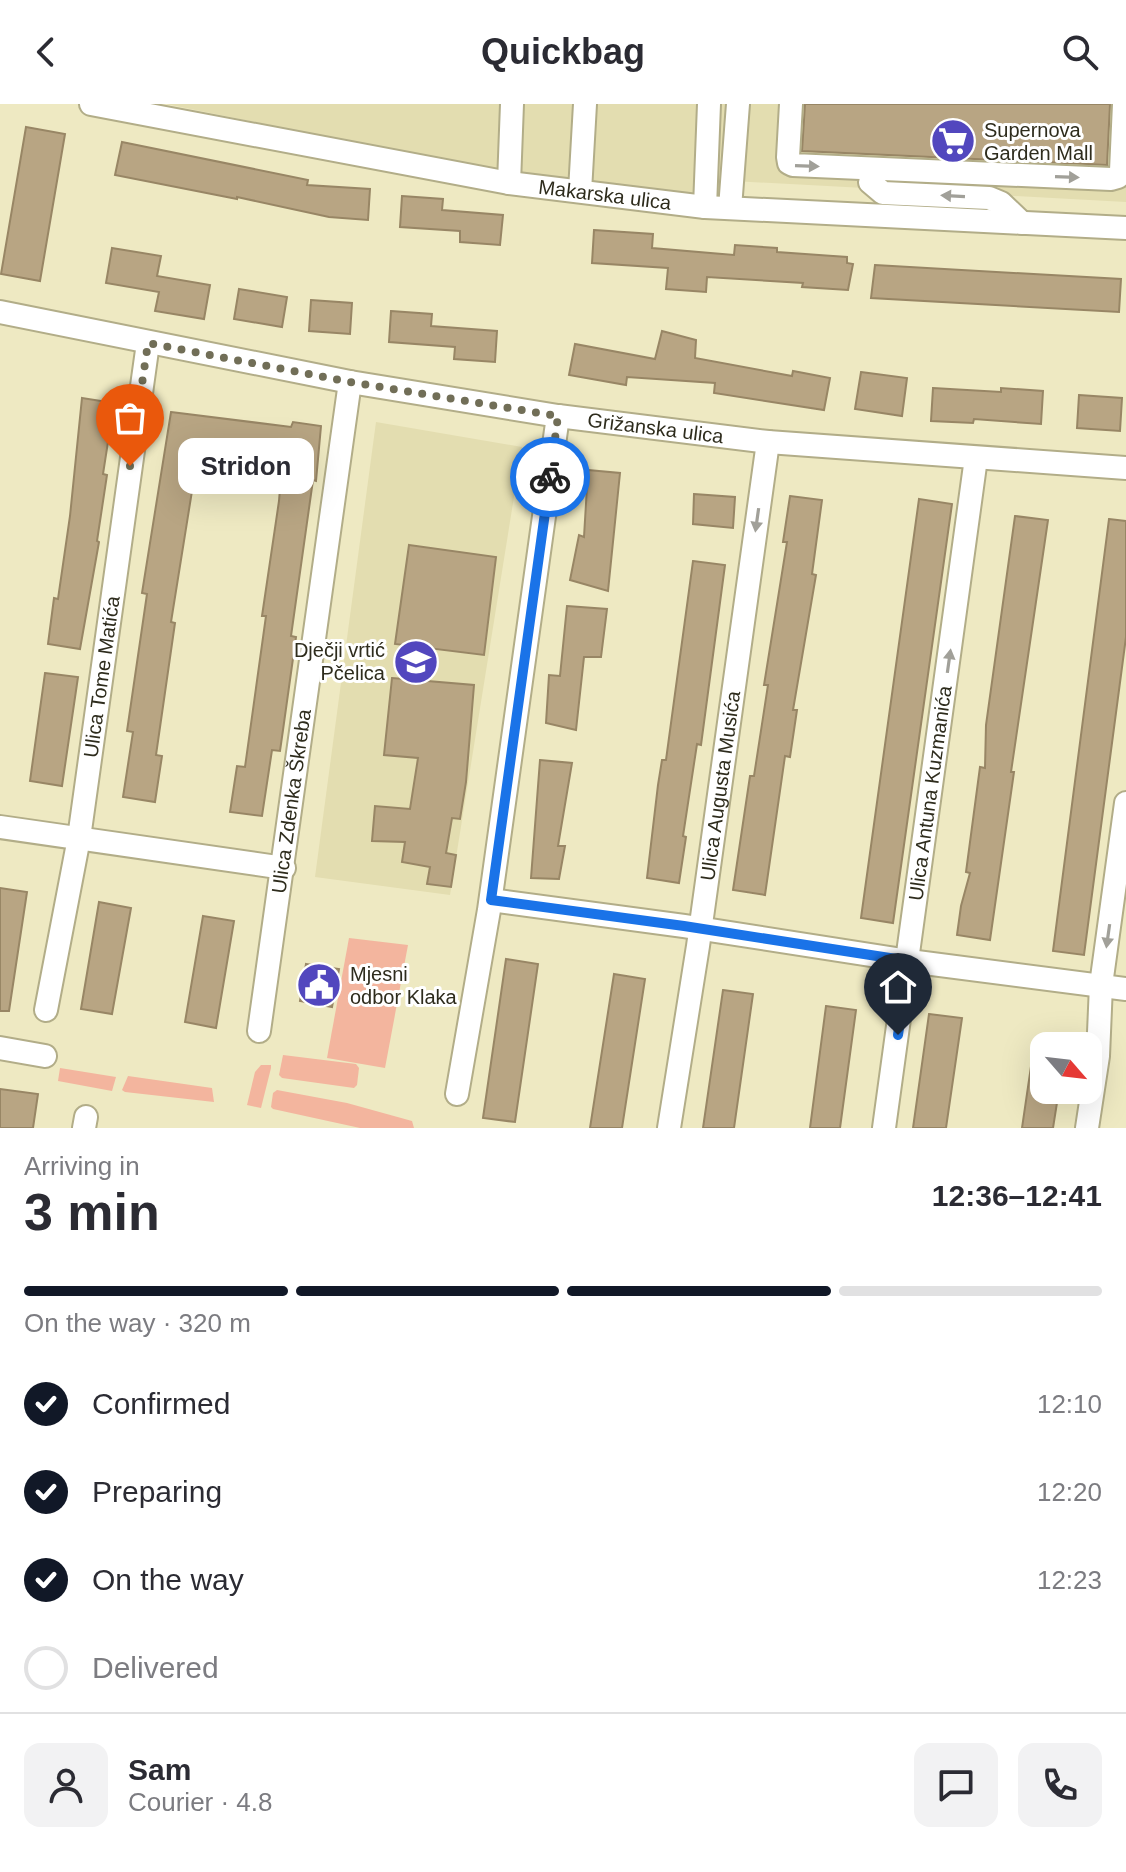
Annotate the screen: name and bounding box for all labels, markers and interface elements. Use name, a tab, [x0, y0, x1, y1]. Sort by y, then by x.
icon: back	[24, 30, 68, 74]
icon: search	[1058, 30, 1102, 74]
text: Quickbag	[481, 31, 645, 72]
supermarket icon: Supernova Garden Mall	[929, 117, 977, 165]
place label: Supernova Garden Mall	[984, 119, 1093, 164]
one-way arrow	[795, 159, 820, 172]
one-way arrow	[1055, 170, 1080, 183]
street label: Makarska ulica	[537, 176, 673, 214]
one-way arrow	[940, 190, 965, 203]
pin	[96, 384, 164, 466]
icon: bag	[108, 396, 152, 440]
street label: Grižanska ulica	[586, 409, 726, 448]
courier	[510, 437, 590, 517]
callout: Stridon	[178, 438, 314, 494]
text: Stridon	[201, 451, 292, 481]
icon: bike	[528, 455, 572, 499]
one-way arrow	[750, 508, 763, 533]
street label: Ulica Tome Matića	[79, 594, 124, 759]
school or university icon: Dječji vrtić Pčelica	[392, 638, 440, 686]
place label: Dječji vrtić Pčelica	[294, 639, 386, 684]
one-way arrow	[943, 648, 956, 673]
street label: Ulica Antuna Kuzmanića	[904, 683, 956, 902]
street label: Ulica Augusta Musića	[696, 689, 744, 882]
street label: Ulica Zdenka Škreba	[267, 707, 315, 895]
one-way arrow	[1101, 924, 1114, 949]
pin	[864, 953, 932, 1035]
public building icon: Mjesni odbor Klaka	[295, 961, 343, 1009]
place label: Mjesni odbor Klaka	[350, 963, 458, 1008]
icon: home	[876, 965, 920, 1009]
north arrow	[1030, 1032, 1102, 1104]
map controls	[1030, 1032, 1102, 1104]
text: Arriving in	[24, 1151, 140, 1181]
text: 12:36–12:41	[932, 1179, 1102, 1212]
text: 3 min	[24, 1183, 160, 1241]
text: On the way · 320 m	[24, 1308, 251, 1338]
icon: check	[24, 1382, 68, 1426]
text: Confirmed	[92, 1387, 230, 1420]
text: 12:10	[1037, 1389, 1102, 1419]
icon: check	[24, 1470, 68, 1514]
text: Preparing	[92, 1475, 222, 1508]
text: 12:20	[1037, 1477, 1102, 1507]
icon: check	[24, 1558, 68, 1602]
text: On the way	[92, 1563, 244, 1596]
text: 12:23	[1037, 1565, 1102, 1595]
text: Delivered	[92, 1651, 219, 1684]
button: person	[24, 1743, 108, 1827]
button: chat	[914, 1743, 998, 1827]
button: phone	[1018, 1743, 1102, 1827]
text: Sam	[128, 1753, 191, 1786]
text: Courier · 4.8	[128, 1787, 273, 1817]

